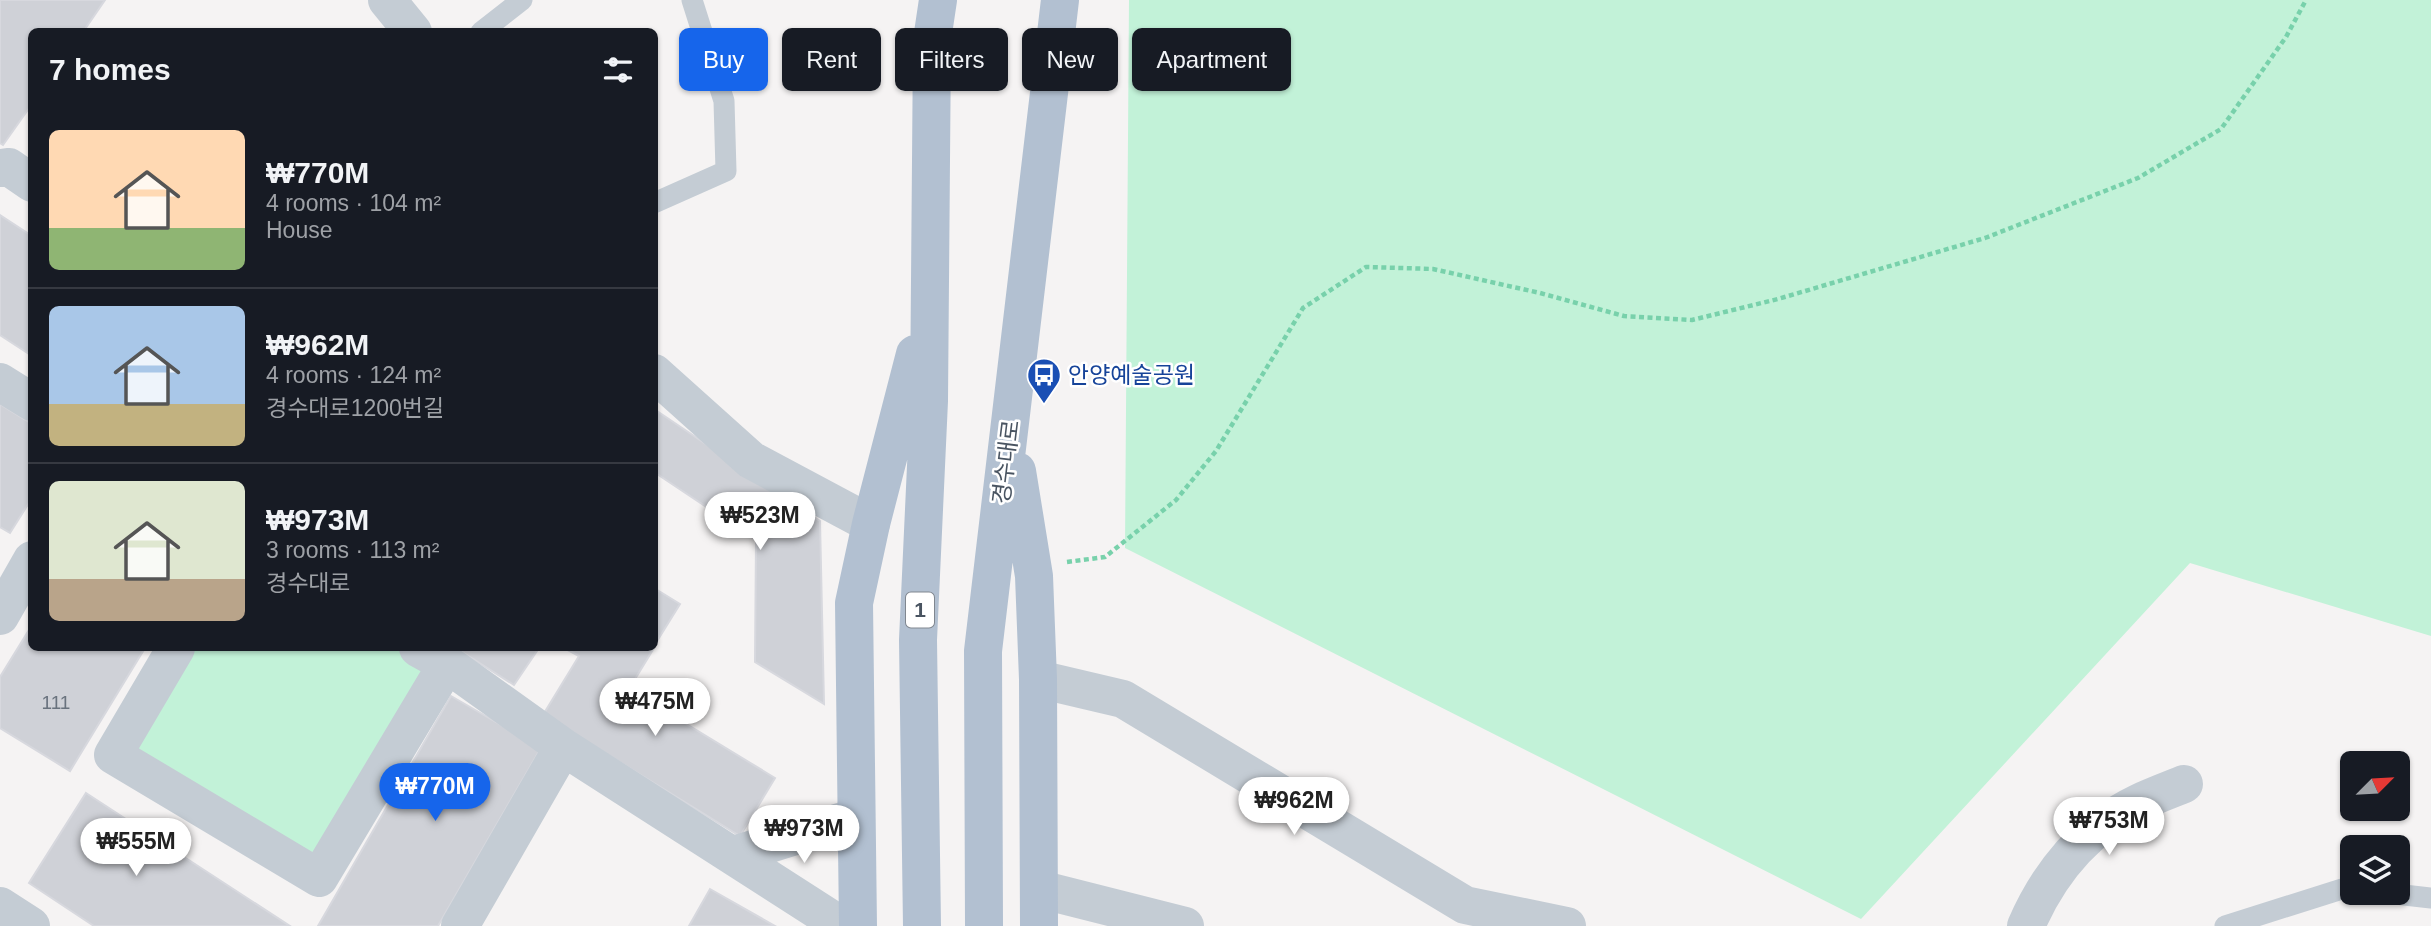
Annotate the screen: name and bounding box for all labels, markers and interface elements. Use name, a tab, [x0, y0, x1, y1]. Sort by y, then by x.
chip: Buy	[679, 28, 768, 91]
chip: Rent	[782, 28, 881, 91]
chip: Filters	[895, 28, 1008, 91]
chip: New	[1022, 28, 1118, 91]
chip: Apartment	[1132, 28, 1291, 91]
icon: filters	[599, 51, 637, 89]
text: 7 homes	[49, 53, 171, 86]
text: ₩770M	[266, 156, 369, 189]
icon: home	[105, 158, 189, 242]
text: 4 rooms · 104 m²	[266, 190, 441, 216]
text: House	[266, 217, 332, 243]
text: ₩962M	[266, 328, 369, 361]
icon: home	[105, 334, 189, 418]
bus stop icon: 안양예술공원	[1025, 356, 1063, 405]
text: 4 rooms · 124 m²	[266, 362, 441, 388]
place label: 안양예술공원	[1068, 362, 1195, 388]
text: 경수대로1200번길	[266, 395, 444, 421]
street label: 경수대로	[988, 418, 1024, 506]
pin: ₩523M	[711, 492, 809, 552]
text: ₩523M	[720, 502, 800, 528]
text: ₩973M	[266, 503, 369, 536]
icon: home	[105, 509, 189, 593]
text: 3 rooms · 113 m²	[266, 537, 439, 563]
text: 경수대로	[266, 570, 351, 596]
road number: 1	[906, 592, 934, 628]
pin: ₩475M	[606, 678, 704, 738]
text: ₩475M	[615, 688, 695, 714]
house number: 111	[42, 692, 70, 713]
north arrow	[2340, 751, 2410, 821]
map controls	[2340, 751, 2410, 905]
pin: ₩770M	[386, 764, 484, 823]
text: ₩770M	[395, 773, 475, 799]
pin: ₩962M	[1245, 778, 1343, 837]
text: ₩962M	[1254, 787, 1334, 813]
pin: ₩753M	[2060, 798, 2158, 857]
pin: ₩973M	[755, 806, 853, 865]
text: ₩753M	[2069, 807, 2149, 833]
text: ₩973M	[764, 815, 844, 841]
pin: ₩555M	[87, 818, 185, 878]
text: ₩555M	[96, 828, 176, 854]
button: layers	[2340, 835, 2410, 905]

